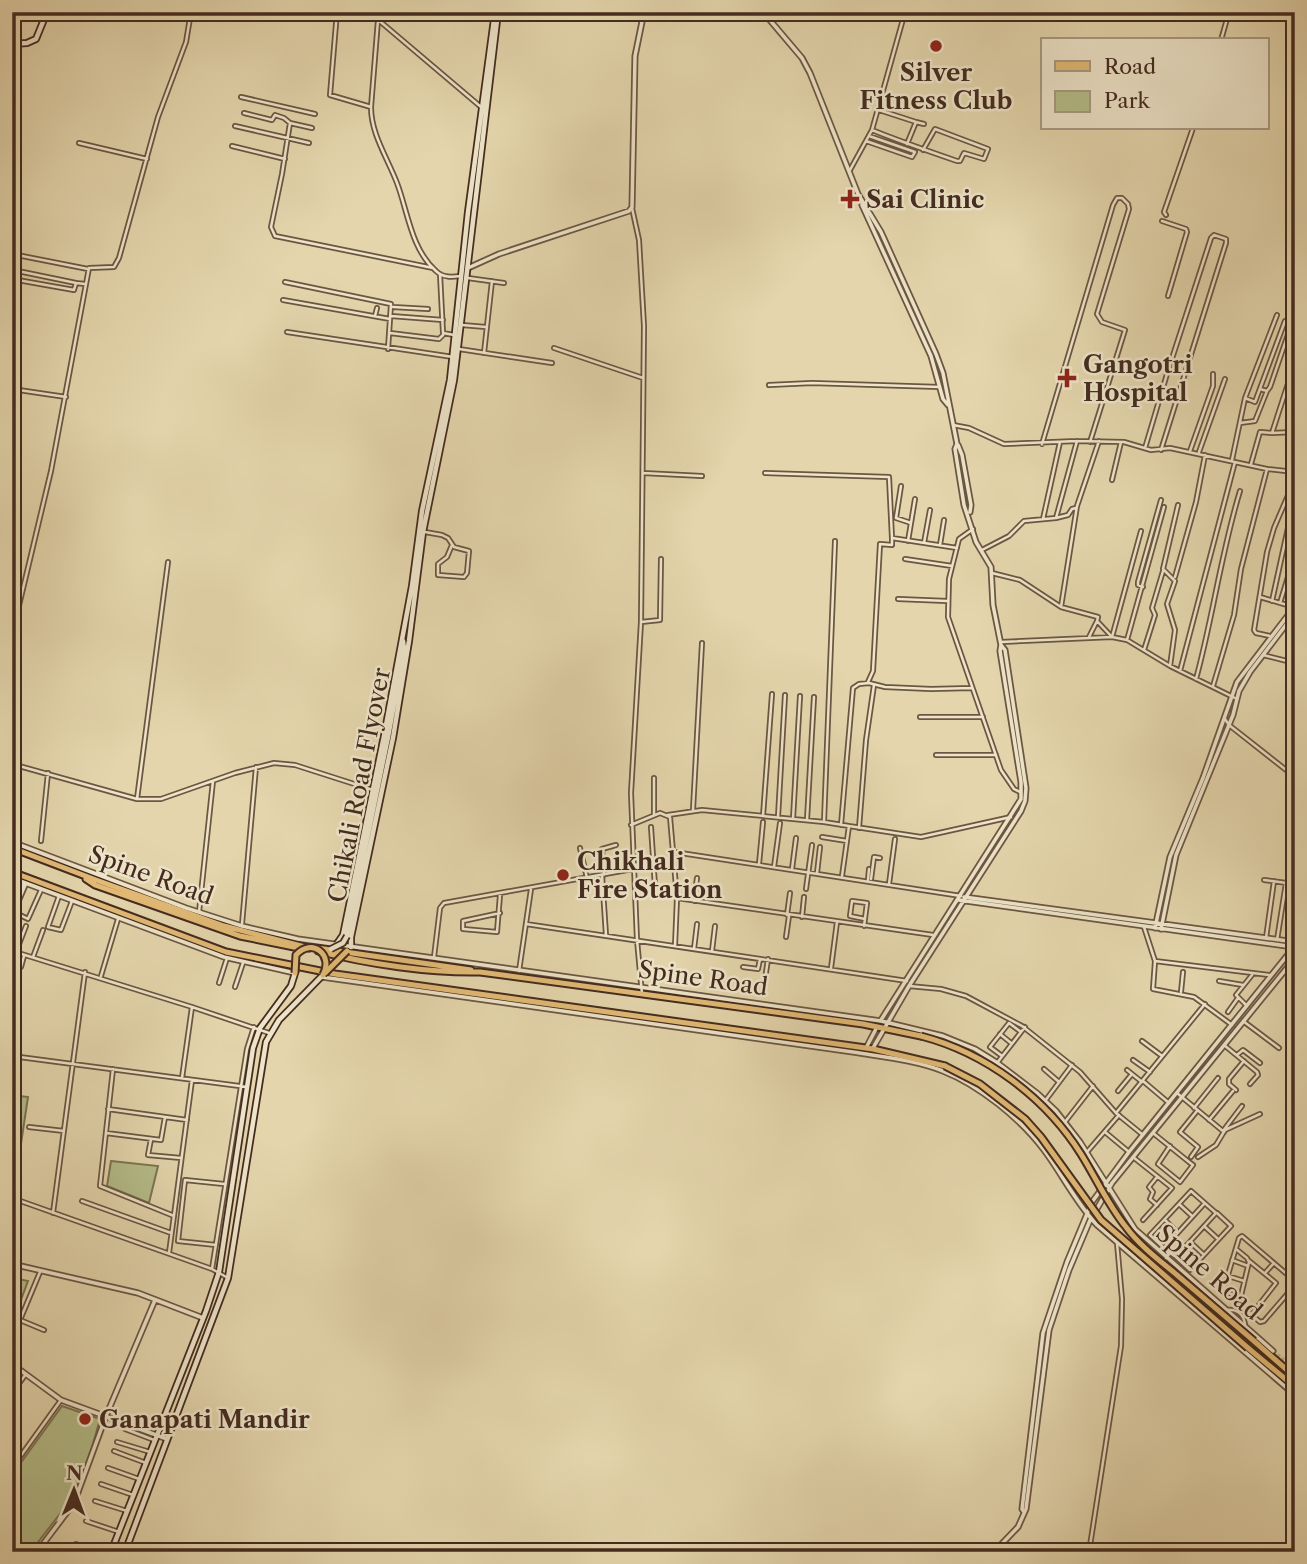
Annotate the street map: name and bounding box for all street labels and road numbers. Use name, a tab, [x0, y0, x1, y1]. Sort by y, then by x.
street label: Chikali Road Flyover	[322, 665, 396, 905]
street label: Spine Road	[85, 839, 218, 911]
street label: Spine Road	[636, 955, 770, 1001]
street label: Spine Road	[1150, 1218, 1268, 1326]

